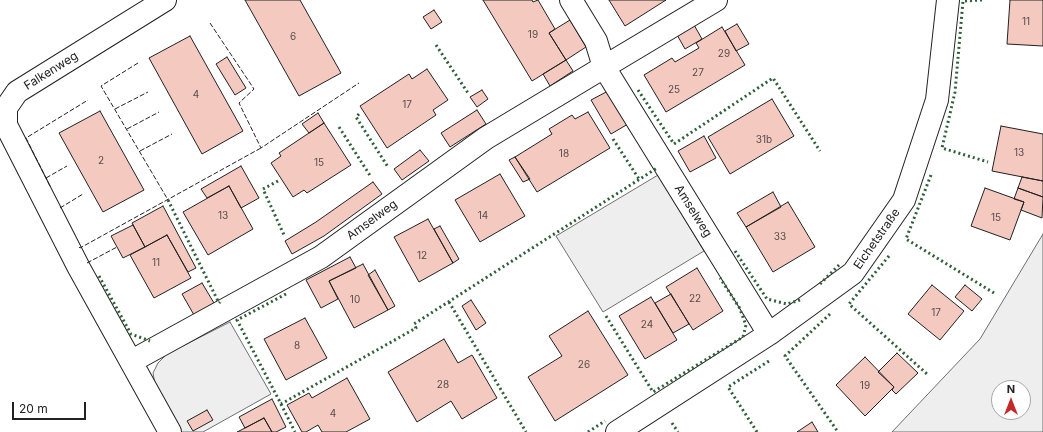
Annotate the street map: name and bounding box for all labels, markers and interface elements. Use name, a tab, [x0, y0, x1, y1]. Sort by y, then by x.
house number: 11	[1022, 16, 1030, 28]
house number: 19	[528, 29, 538, 41]
house number: 6	[290, 31, 296, 43]
house number: 29	[718, 48, 730, 60]
street label: Falkenweg	[21, 49, 81, 93]
house number: 27	[692, 67, 704, 79]
house number: 25	[668, 84, 680, 96]
house number: 4	[193, 89, 199, 101]
house number: 17	[402, 99, 412, 111]
house number: 31b	[756, 134, 772, 146]
house number: 13	[1014, 147, 1024, 159]
house number: 18	[559, 148, 569, 160]
house number: 2	[98, 155, 104, 167]
house number: 15	[314, 157, 324, 169]
street label: Amselweg	[671, 182, 715, 240]
street label: Amselweg	[344, 197, 400, 243]
street label: Eichetstraße	[851, 206, 903, 272]
house number: 13	[218, 210, 228, 222]
house number: 14	[478, 210, 488, 222]
house number: 15	[991, 212, 1001, 224]
house number: 33	[774, 231, 786, 243]
house number: 12	[417, 250, 427, 262]
house number: 11	[152, 257, 160, 269]
house number: 22	[689, 293, 701, 305]
house number: 10	[350, 294, 360, 306]
house number: 17	[931, 307, 941, 319]
house number: 24	[641, 319, 653, 331]
house number: 8	[294, 340, 300, 352]
house number: 26	[578, 359, 590, 371]
house number: 28	[437, 379, 449, 391]
house number: 19	[860, 380, 870, 392]
north arrow	[991, 380, 1031, 420]
text: N	[1007, 382, 1015, 396]
scale bar	[14, 394, 88, 420]
text: 20 m	[19, 401, 48, 416]
house number: 4	[330, 408, 336, 420]

